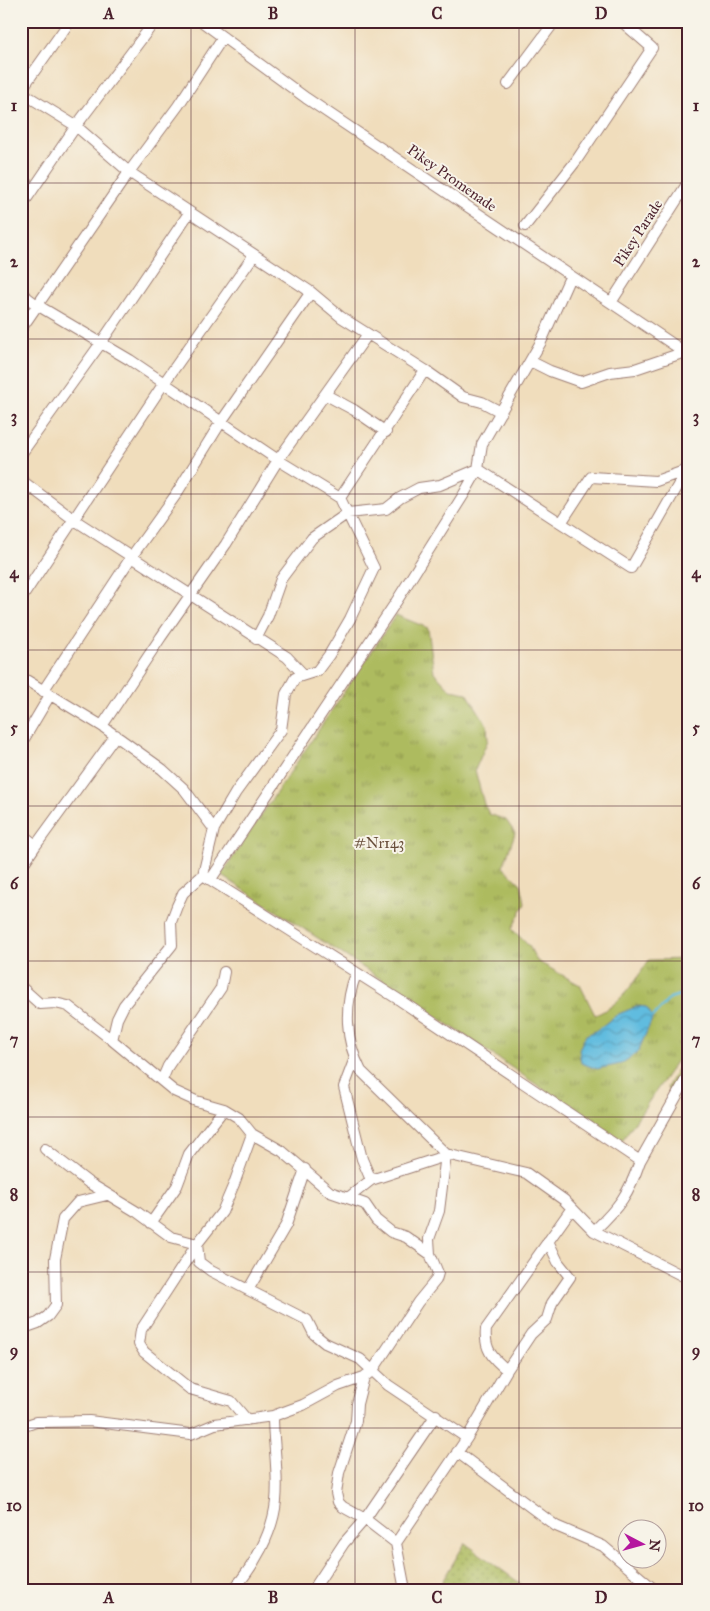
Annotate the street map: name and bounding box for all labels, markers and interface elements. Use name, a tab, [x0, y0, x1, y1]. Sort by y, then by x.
text: A	[103, 4, 115, 23]
text: B	[268, 4, 278, 23]
text: C	[432, 4, 443, 23]
text: D	[595, 4, 608, 23]
text: 1	[11, 96, 18, 115]
text: 1	[693, 96, 700, 115]
street label: Pikey Promenade	[404, 141, 500, 215]
street label: Pikey Parade	[610, 196, 666, 270]
text: 2	[10, 252, 19, 271]
text: 2	[692, 252, 701, 271]
text: 3	[11, 407, 17, 427]
text: 3	[693, 407, 699, 427]
text: 4	[10, 563, 20, 583]
text: 4	[692, 563, 702, 583]
text: 5	[10, 718, 18, 737]
text: 5	[692, 718, 700, 737]
park label: #Nr143	[354, 834, 404, 852]
text: 6	[10, 874, 19, 893]
text: 6	[692, 874, 701, 893]
text: 7	[10, 1030, 19, 1049]
text: 7	[692, 1030, 701, 1049]
text: 8	[10, 1185, 18, 1204]
text: 8	[692, 1185, 700, 1204]
text: 9	[10, 1341, 18, 1361]
text: 9	[692, 1341, 700, 1361]
text: 10	[6, 1496, 22, 1515]
text: 10	[688, 1496, 704, 1515]
north arrow	[618, 1518, 668, 1568]
text: N	[645, 1539, 664, 1552]
text: A	[103, 1588, 115, 1607]
text: B	[268, 1588, 278, 1607]
text: C	[432, 1588, 443, 1607]
text: D	[595, 1588, 608, 1607]

